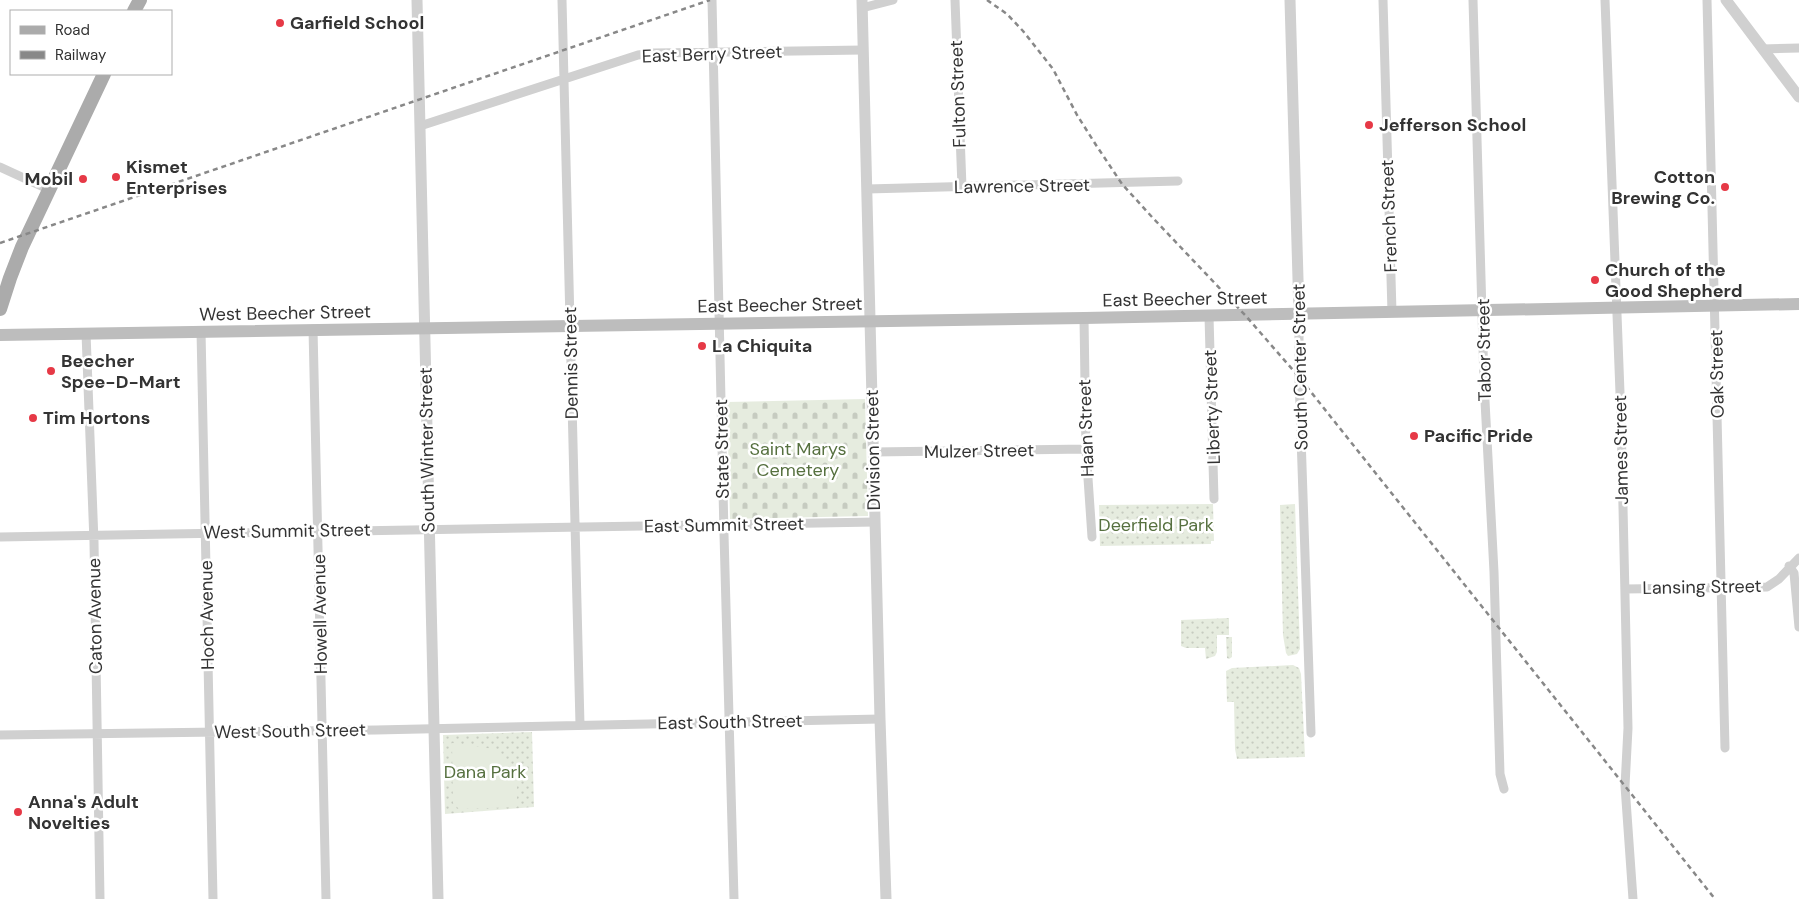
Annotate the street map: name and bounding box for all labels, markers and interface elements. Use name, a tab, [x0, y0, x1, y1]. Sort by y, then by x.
legend	[10, 10, 172, 75]
place label: Garfield School	[290, 11, 424, 35]
marker: Garfield School	[274, 17, 286, 29]
text: Road	[55, 20, 90, 40]
street label: East Berry Street	[641, 40, 783, 68]
street label: Fulton Street	[944, 40, 972, 148]
text: Railway	[55, 45, 107, 65]
place label: Jefferson School	[1379, 113, 1526, 137]
marker: Jefferson School	[1363, 119, 1375, 131]
place label: Kismet Enterprises	[126, 155, 227, 200]
street label: French Street	[1375, 159, 1403, 273]
place label: Cotton Brewing Co.	[1611, 165, 1715, 210]
place label: Mobil	[25, 167, 73, 191]
marker: Kismet Enterprises	[110, 171, 122, 183]
marker: Mobil	[77, 173, 89, 185]
street label: Lawrence Street	[954, 173, 1090, 199]
marker: Cotton Brewing Co.	[1719, 181, 1731, 193]
place label: Church of the Good Shepherd	[1605, 258, 1743, 303]
marker: Church of the Good Shepherd	[1589, 274, 1601, 286]
street label: South Center Street	[1287, 284, 1313, 450]
street label: East Beecher Street	[1102, 286, 1268, 312]
street label: East Beecher Street	[697, 292, 863, 318]
street label: Tabor Street	[1471, 298, 1497, 402]
street label: West Beecher Street	[199, 300, 371, 326]
street label: Dennis Street	[558, 307, 584, 419]
street label: Oak Street	[1704, 329, 1730, 419]
place label: La Chiquita	[712, 334, 812, 358]
marker: La Chiquita	[696, 340, 708, 352]
place label: Beecher Spee-D-Mart	[61, 349, 180, 394]
street label: Liberty Street	[1198, 349, 1226, 465]
marker: Beecher Spee-D-Mart	[45, 365, 57, 377]
street label: South Winter Street	[414, 367, 440, 533]
street label: Haan Street	[1072, 379, 1100, 477]
street label: Division Street	[860, 389, 886, 511]
street label: James Street	[1608, 395, 1634, 505]
street label: State Street	[709, 399, 735, 499]
place label: Tim Hortons	[43, 406, 150, 430]
marker: Tim Hortons	[27, 412, 39, 424]
place label: Pacific Pride	[1424, 424, 1533, 448]
marker: Pacific Pride	[1408, 430, 1420, 442]
park label: Saint Marys Cemetery	[750, 437, 846, 482]
street label: Mulzer Street	[924, 438, 1034, 464]
street label: East Summit Street	[644, 512, 804, 538]
park label: Deerfield Park	[1098, 513, 1214, 537]
street label: West Summit Street	[203, 518, 371, 544]
street label: Howell Avenue	[307, 554, 333, 674]
street label: Caton Avenue	[82, 558, 108, 674]
street label: Hoch Avenue	[194, 560, 220, 670]
street label: Lansing Street	[1642, 574, 1762, 600]
street label: East South Street	[657, 709, 803, 735]
street label: West South Street	[214, 718, 366, 744]
park label: Dana Park	[444, 760, 526, 784]
place label: Anna's Adult Novelties	[28, 790, 139, 835]
marker: Anna's Adult Novelties	[12, 806, 24, 818]

